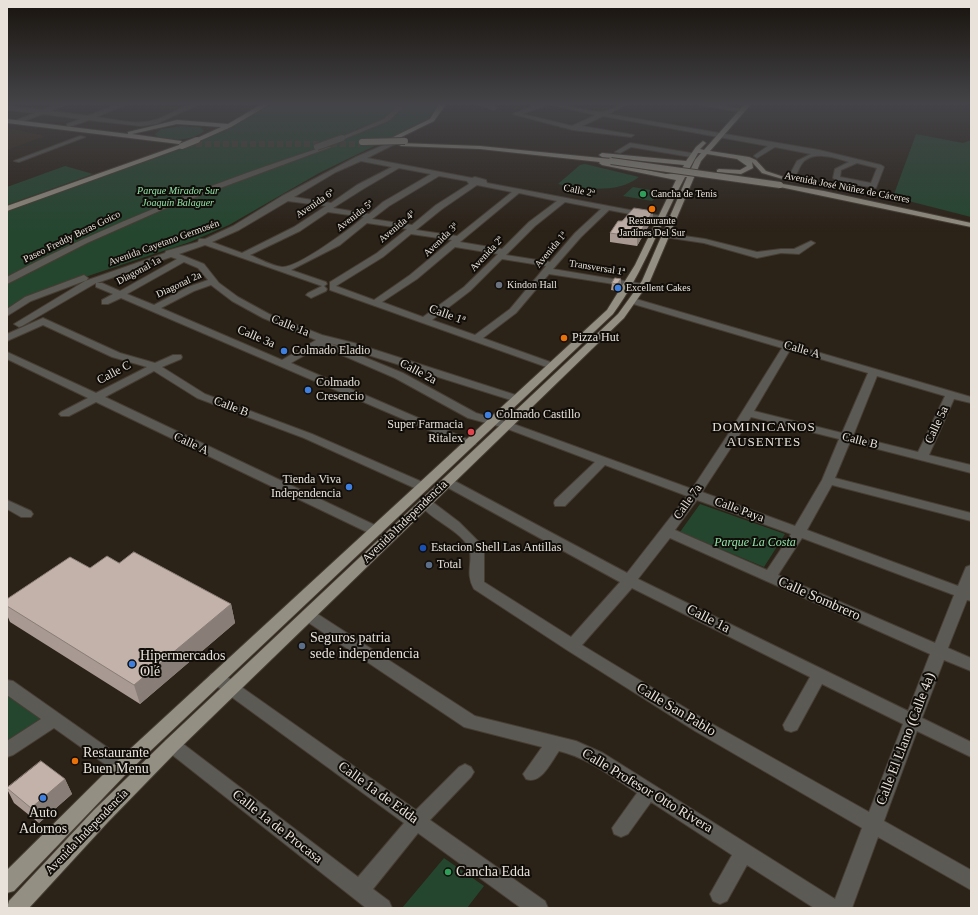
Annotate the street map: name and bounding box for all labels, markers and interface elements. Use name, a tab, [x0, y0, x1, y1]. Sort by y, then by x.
street label: Avenida José Núñez de Cáceres	[783, 170, 911, 206]
street label: Calle 2ª	[562, 182, 596, 200]
park label: Parque Mirador Sur Joaquín Balaguer	[137, 185, 219, 208]
street label: Avenida 6ª	[294, 187, 336, 221]
place label: Cancha de Tenis	[651, 188, 717, 200]
marker: Cancha de Tenis	[638, 189, 648, 199]
street label: Avenida 5ª	[334, 198, 376, 234]
marker: Restaurante Jardines Del Sur	[647, 204, 657, 214]
street label: Paseo Freddy Beras Goico	[22, 208, 122, 266]
street label: Avenida 4ª	[377, 208, 417, 246]
place label: Restaurante Jardines Del Sur	[619, 215, 685, 238]
street label: Avenida Cayetano Germosén	[107, 217, 221, 269]
street label: Avenida 3ª	[421, 221, 461, 259]
street label: Avenida 1ª	[532, 230, 570, 270]
street label: Avenida 2ª	[468, 234, 506, 274]
street label: Diagonal 1a	[115, 254, 163, 288]
street label: Transversal 1ª	[568, 258, 626, 278]
street label: Diagonal 2a	[154, 269, 204, 301]
place label: Kindon Hall	[507, 279, 557, 291]
marker: Kindon Hall	[494, 280, 504, 290]
place label: Excellent Cakes	[626, 282, 691, 294]
marker: Excellent Cakes	[613, 283, 623, 293]
street label: Calle 1ª	[427, 302, 467, 328]
street label: Calle 1a	[269, 312, 311, 340]
street label: Calle 3a	[235, 323, 277, 351]
place label: Pizza Hut	[572, 331, 619, 345]
marker: Pizza Hut	[559, 333, 569, 343]
street label: Calle A	[782, 338, 822, 362]
place label: Colmado Eladio	[292, 344, 370, 358]
marker: Colmado Eladio	[279, 346, 289, 356]
street label: Calle 2a	[397, 356, 439, 388]
street label: Calle C	[95, 358, 133, 388]
place label: Colmado Cresencio	[316, 376, 364, 404]
marker: Colmado Cresencio	[303, 385, 313, 395]
street label: Calle B	[211, 394, 251, 420]
street label: Calle 5a	[922, 404, 952, 446]
place label: Colmado Castillo	[496, 408, 580, 422]
marker: Colmado Castillo	[483, 410, 493, 420]
place label: Super Farmacia Ritalex	[387, 418, 463, 446]
district label: DOMINICANOS AUSENTES	[712, 420, 816, 451]
marker: Super Farmacia Ritalex	[466, 427, 476, 437]
street label: Calle A	[171, 430, 211, 458]
street label: Calle B	[841, 430, 879, 452]
place label: Tienda Viva Independencia	[271, 473, 341, 501]
street label: Avenida Independencia	[359, 478, 451, 566]
marker: Tienda Viva Independencia	[344, 482, 354, 492]
street label: Calle 7a	[671, 482, 705, 522]
street label: Calle Paya	[712, 494, 766, 526]
park label: Parque La Costa	[714, 536, 796, 550]
place label: Estacion Shell Las Antillas	[431, 541, 561, 555]
marker: Estacion Shell Las Antillas	[418, 543, 428, 553]
place label: Total	[437, 558, 461, 572]
marker: Total	[424, 560, 434, 570]
street label: Calle Sombrero	[775, 573, 863, 625]
street label: Calle 1a	[684, 601, 732, 637]
place label: Seguros patria sede independencia	[310, 630, 419, 662]
marker: Seguros patria sede independencia	[297, 641, 307, 651]
place label: Hipermercados Olé	[140, 648, 226, 680]
marker: Hipermercados Olé	[127, 659, 137, 669]
street label: Calle El Llano (Calle 4a)	[873, 670, 939, 808]
street label: Calle San Pablo	[633, 680, 719, 740]
place label: Restaurante Buen Menu	[83, 745, 149, 778]
street label: Calle Profesor Otto Rivera	[579, 745, 715, 837]
marker: Restaurante Buen Menu	[70, 756, 80, 766]
street label: Calle 1a de Edda	[335, 758, 421, 828]
street label: Avenida Independencia	[43, 786, 131, 878]
street label: Calle 1a de Procasa	[228, 787, 326, 867]
marker: Auto Adornos	[38, 793, 48, 803]
place label: Auto Adornos	[19, 805, 67, 838]
place label: Cancha Edda	[456, 864, 530, 880]
marker: Cancha Edda	[443, 867, 453, 877]

